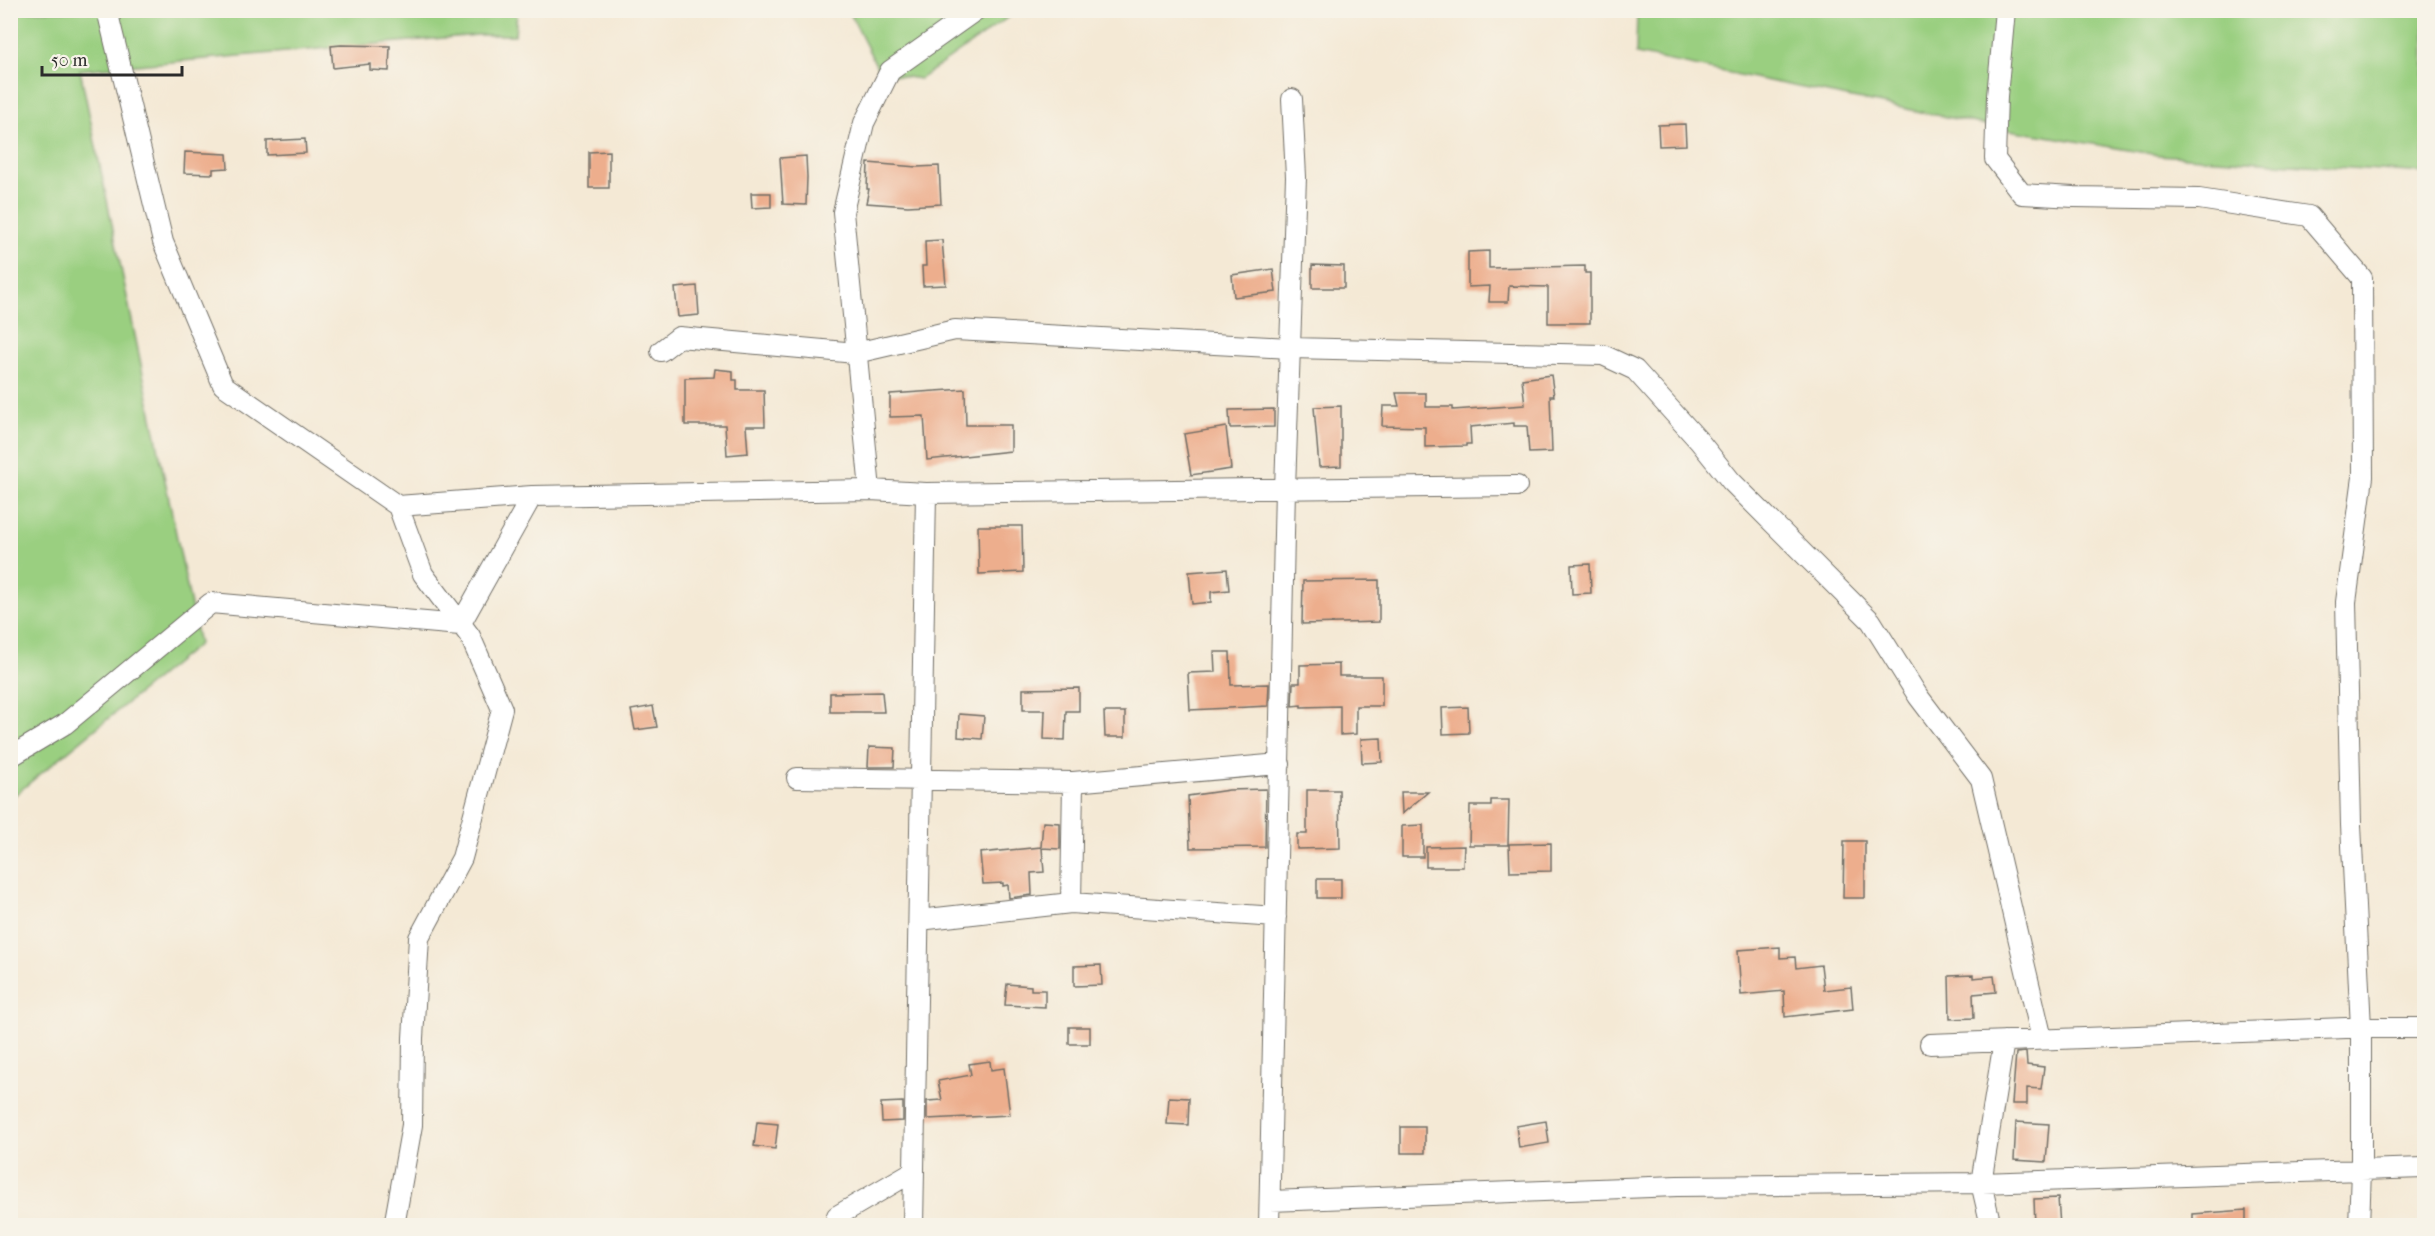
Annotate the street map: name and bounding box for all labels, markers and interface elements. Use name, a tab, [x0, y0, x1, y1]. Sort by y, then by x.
scale bar	[42, 39, 182, 77]
text: 50 m	[51, 50, 88, 71]

